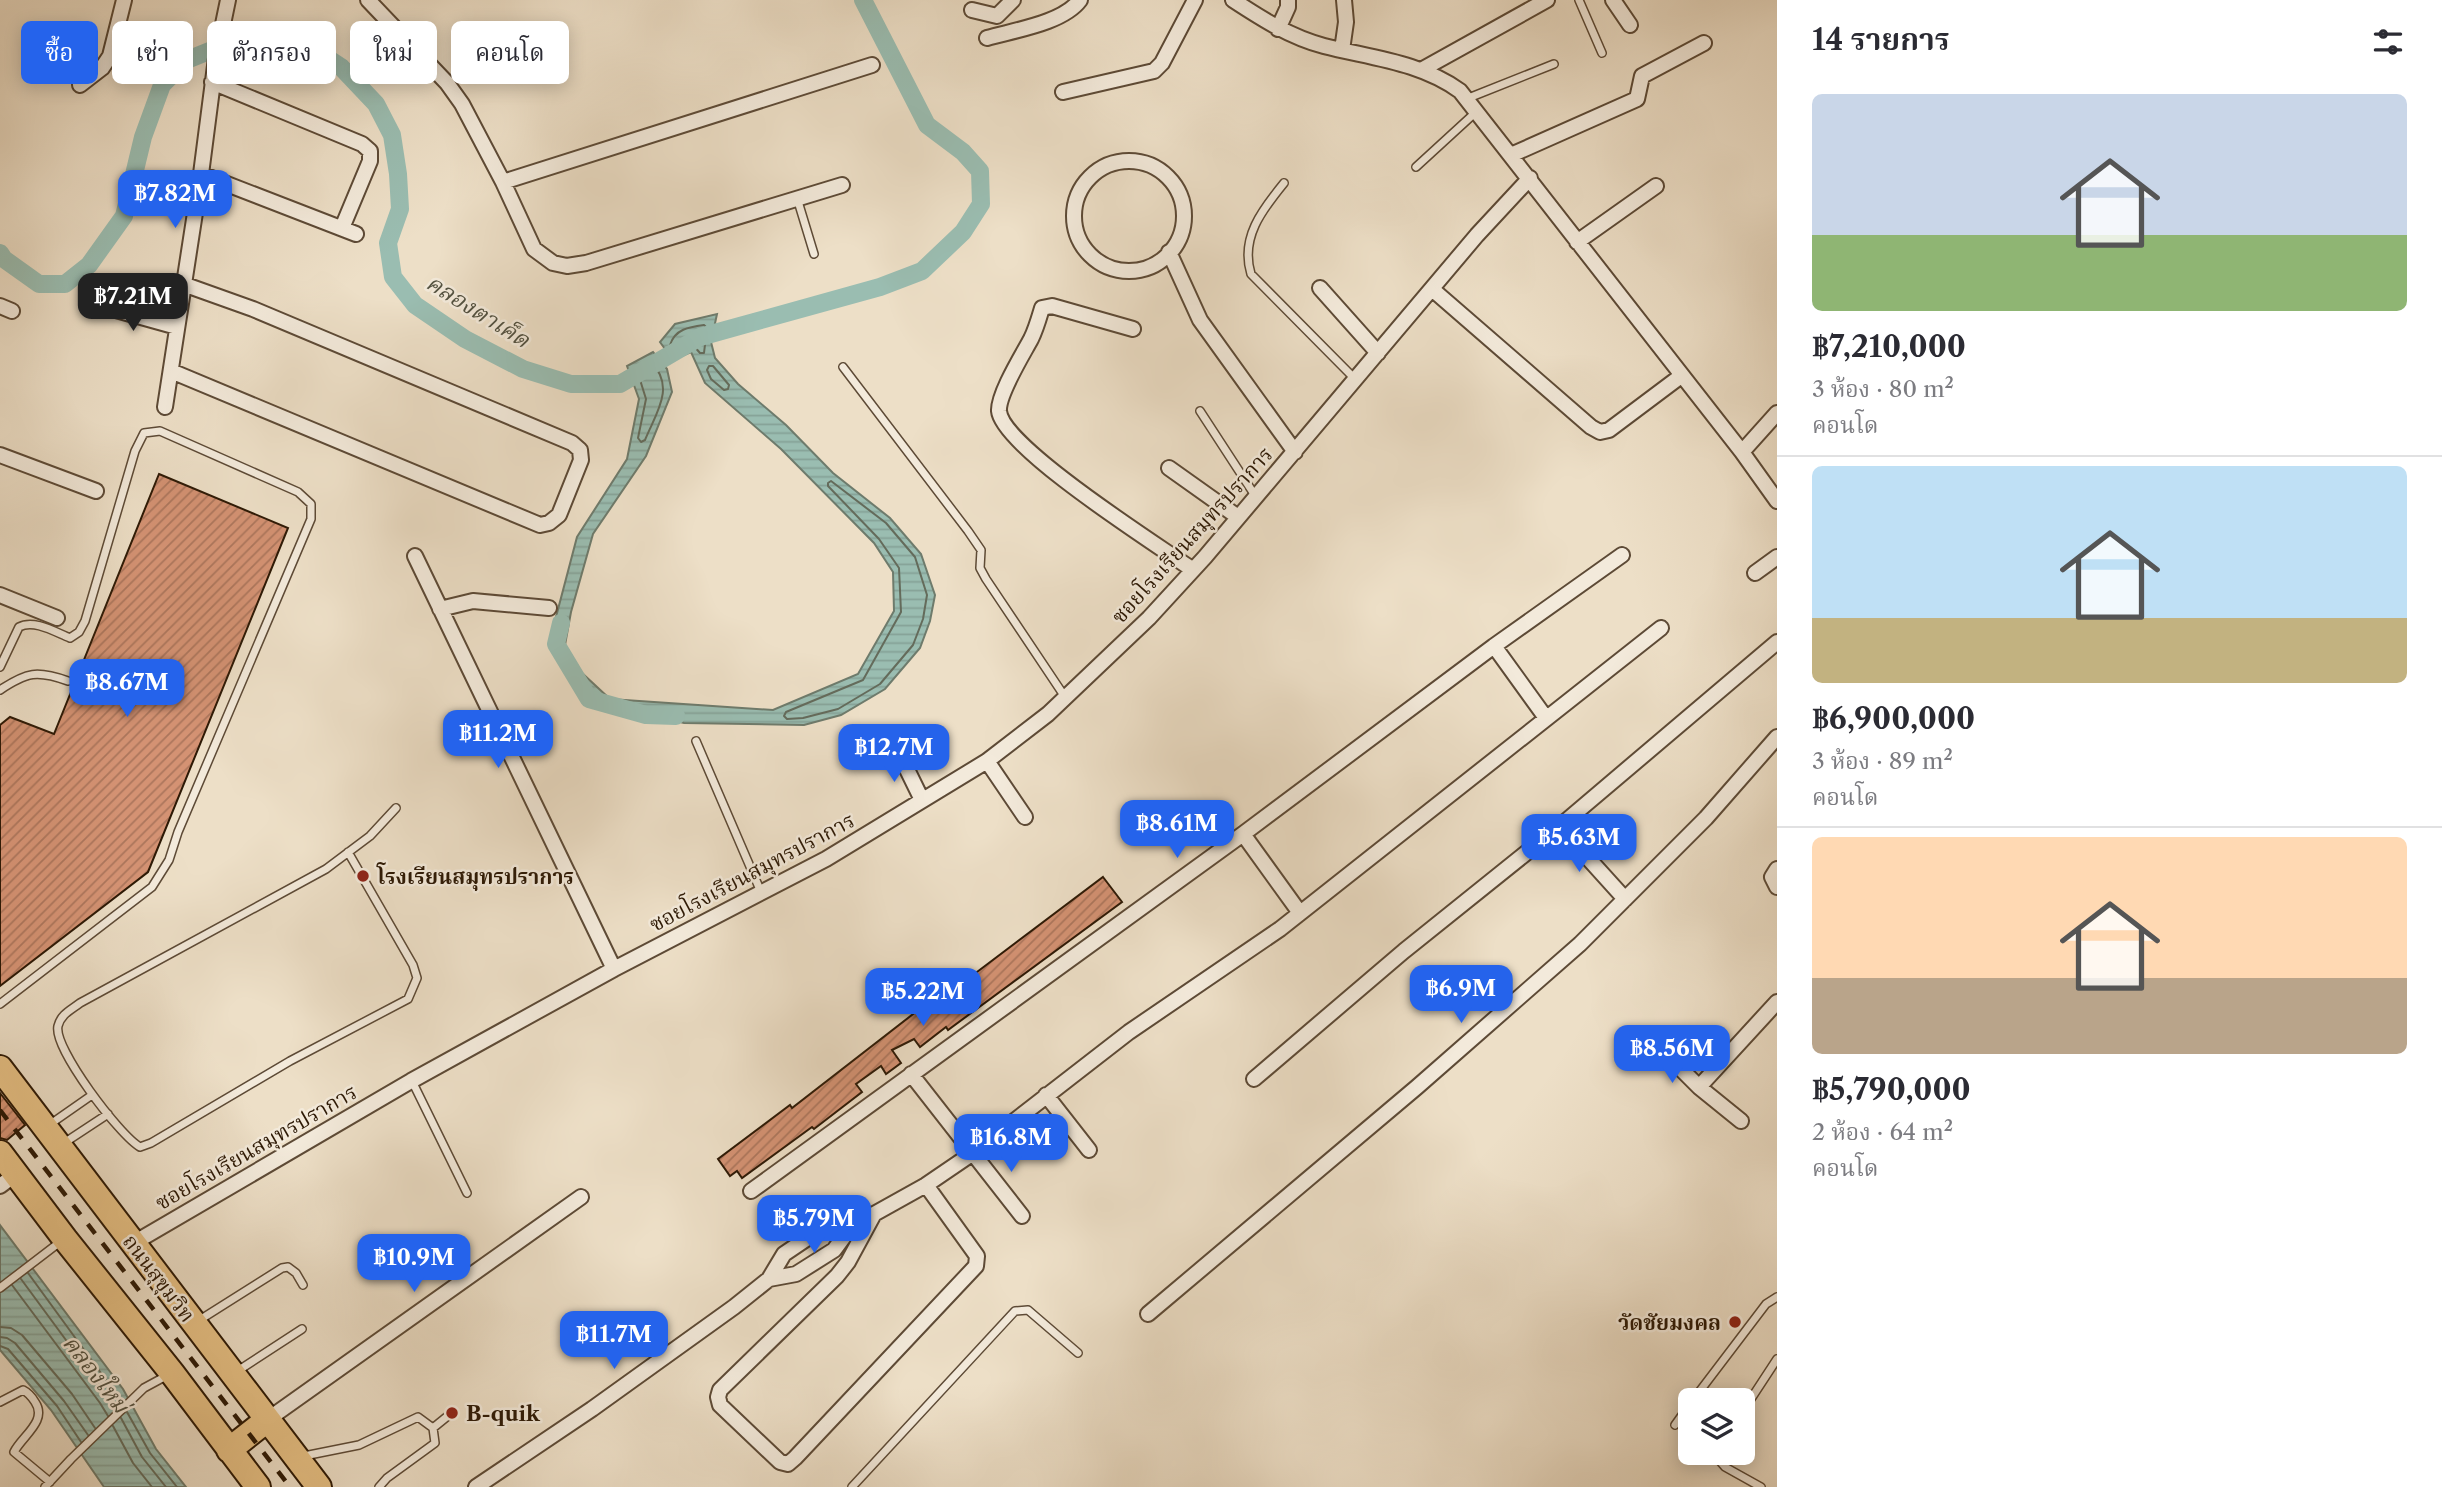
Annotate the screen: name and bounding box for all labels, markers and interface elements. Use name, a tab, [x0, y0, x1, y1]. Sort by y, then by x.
chip: ซื้อ	[21, 21, 98, 84]
chip: เช่า	[112, 21, 193, 84]
chip: ตัวกรอง	[207, 21, 336, 84]
chip: ใหม่	[350, 21, 437, 84]
chip: คอนโด	[451, 21, 569, 84]
text: 14 รายการ	[1812, 21, 1950, 58]
icon: filters	[2369, 23, 2407, 61]
icon: home	[2047, 140, 2173, 266]
pin: ฿7.82M	[118, 170, 232, 230]
text: ฿7.82M	[134, 179, 216, 207]
water label: คลองตาเค็ด	[421, 268, 536, 354]
pin: ฿7.21M	[76, 274, 190, 333]
text: ฿7.21M	[94, 282, 172, 310]
text: ฿7,210,000	[1812, 328, 1966, 365]
text: 3 ห้อง · 80 m²	[1812, 375, 1954, 403]
text: คอนโด	[1812, 411, 1879, 439]
street label: ซอยโรงเรียนสมุทรปราการ	[1105, 440, 1279, 630]
icon: home	[2047, 512, 2173, 638]
pin: ฿8.67M	[70, 660, 184, 719]
text: ฿8.67M	[85, 668, 169, 696]
text: ฿6,900,000	[1812, 700, 1975, 737]
pin: ฿11.2M	[441, 710, 555, 770]
text: ฿11.2M	[459, 719, 537, 747]
pin: ฿12.7M	[837, 724, 951, 784]
text: ฿12.7M	[854, 733, 934, 761]
text: 3 ห้อง · 89 m²	[1812, 747, 1953, 775]
text: คอนโด	[1812, 783, 1879, 811]
pin: ฿8.61M	[1120, 800, 1234, 860]
street label: ซอยโรงเรียนสมุทรปราการ	[644, 805, 860, 939]
text: ฿8.61M	[1136, 809, 1218, 837]
pin: ฿5.63M	[1522, 814, 1636, 874]
text: ฿5.63M	[1537, 823, 1621, 851]
place label: โรงเรียนสมุทรปราการ	[376, 862, 574, 891]
marker: โรงเรียนสมุทรปราการ	[355, 868, 371, 884]
icon: home	[2047, 883, 2173, 1009]
pin: ฿6.9M	[1412, 965, 1510, 1025]
pin: ฿5.22M	[866, 968, 980, 1028]
text: ฿6.9M	[1426, 974, 1496, 1002]
text: ฿5.22M	[881, 977, 965, 1005]
pin: ฿8.56M	[1615, 1026, 1729, 1085]
text: ฿8.56M	[1630, 1034, 1714, 1062]
text: ฿5,790,000	[1812, 1071, 1971, 1108]
street label: ซอยโรงเรียนสมุทรปราการ	[150, 1077, 362, 1217]
pin: ฿16.8M	[954, 1114, 1068, 1174]
text: 2 ห้อง · 64 m²	[1812, 1118, 1953, 1146]
text: ฿16.8M	[970, 1123, 1052, 1151]
text: คอนโด	[1812, 1154, 1879, 1182]
pin: ฿5.79M	[757, 1196, 871, 1255]
text: ฿5.79M	[773, 1204, 855, 1232]
street label: ถนนสุขุมวิท	[116, 1229, 200, 1328]
pin: ฿10.9M	[357, 1234, 471, 1294]
text: ฿10.9M	[373, 1243, 455, 1271]
place label: วัดชัยมงคล	[1618, 1310, 1721, 1335]
pin: ฿11.7M	[557, 1312, 671, 1371]
marker: วัดชัยมงคล	[1727, 1314, 1743, 1330]
text: ฿11.7M	[576, 1320, 652, 1348]
water label: คลองใหม่	[57, 1328, 138, 1421]
map controls	[1678, 1388, 1755, 1465]
button: layers	[1678, 1388, 1755, 1465]
place label: B-quik	[466, 1401, 541, 1426]
marker: B-quik	[444, 1405, 460, 1421]

